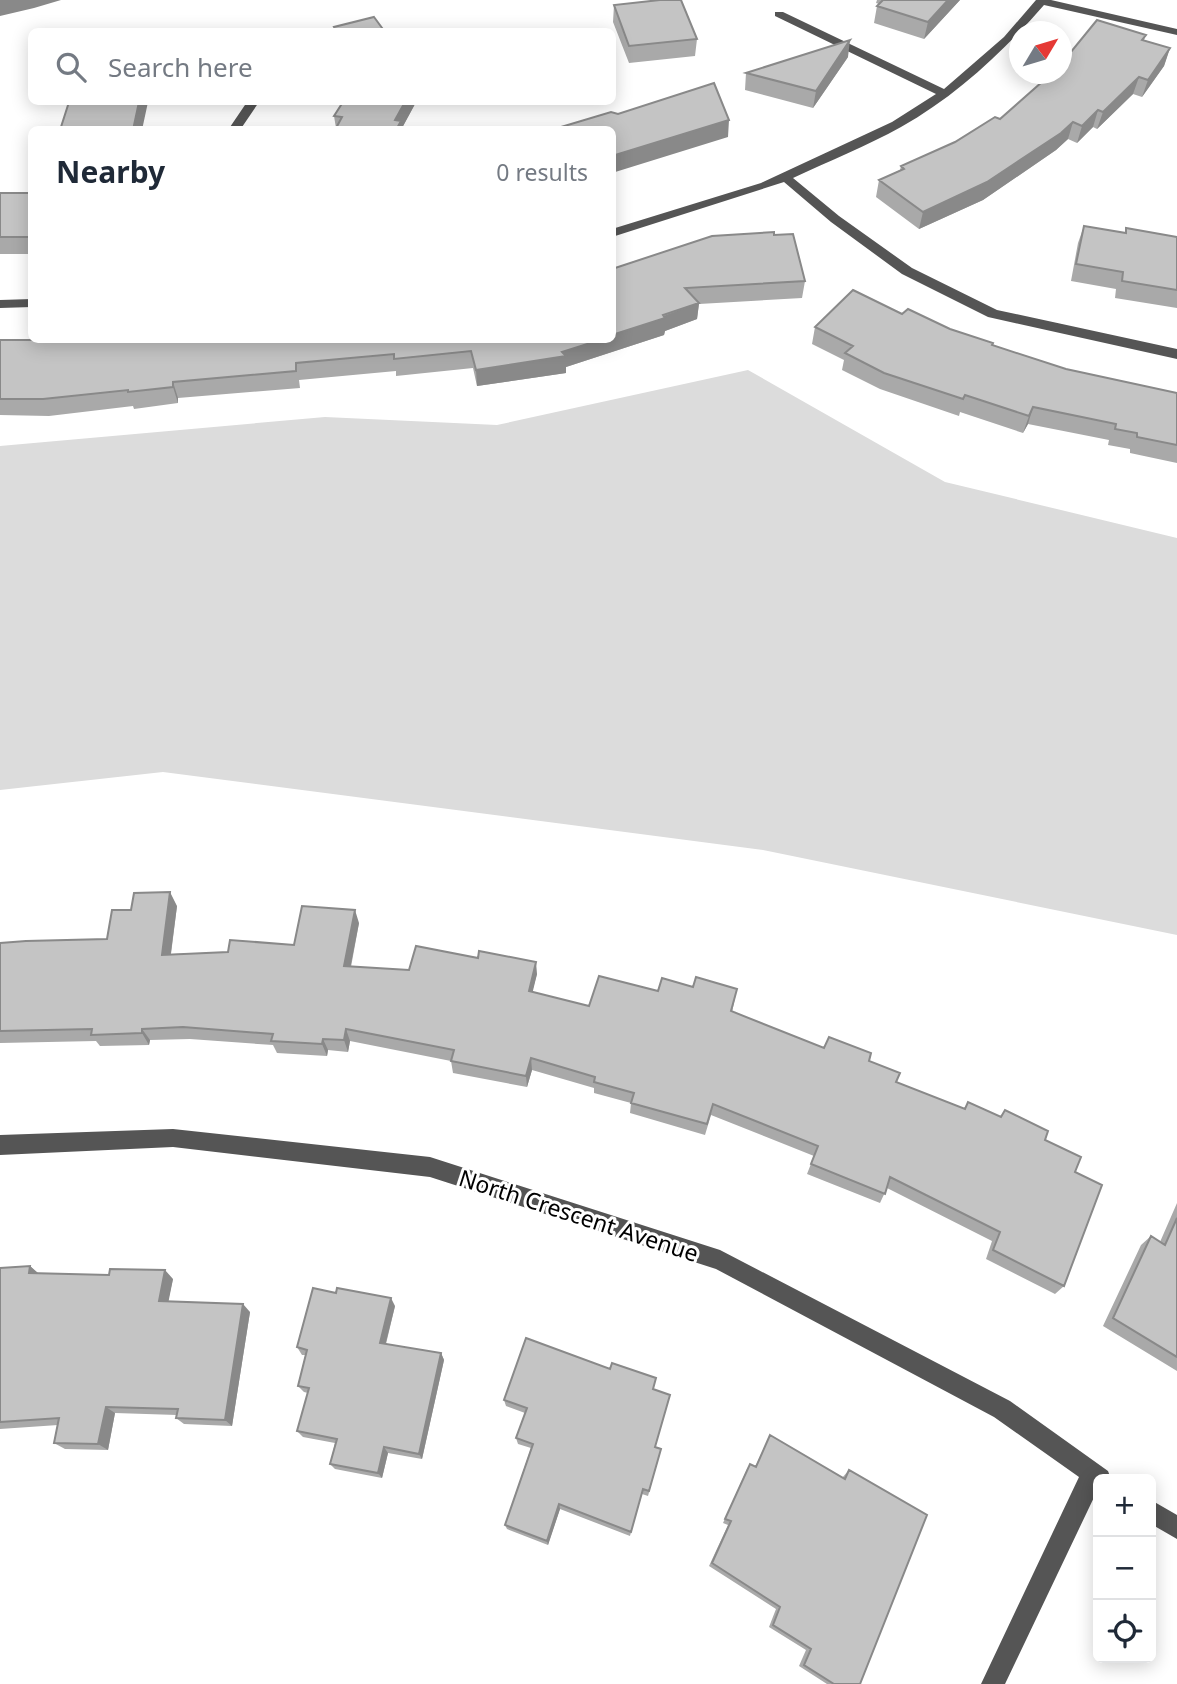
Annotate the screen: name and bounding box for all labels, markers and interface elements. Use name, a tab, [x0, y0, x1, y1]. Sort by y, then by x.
north arrow	[1009, 21, 1072, 84]
search box	[28, 28, 616, 105]
icon: search	[52, 48, 90, 86]
text: Search here	[108, 49, 253, 85]
text: Nearby	[56, 151, 165, 192]
text: 0 results	[496, 156, 588, 188]
street label: North Crescent Avenue	[455, 1161, 703, 1269]
map controls	[1093, 1474, 1156, 1663]
button: +	[1093, 1474, 1156, 1537]
button: −	[1093, 1537, 1156, 1600]
button: locate	[1093, 1600, 1156, 1663]

